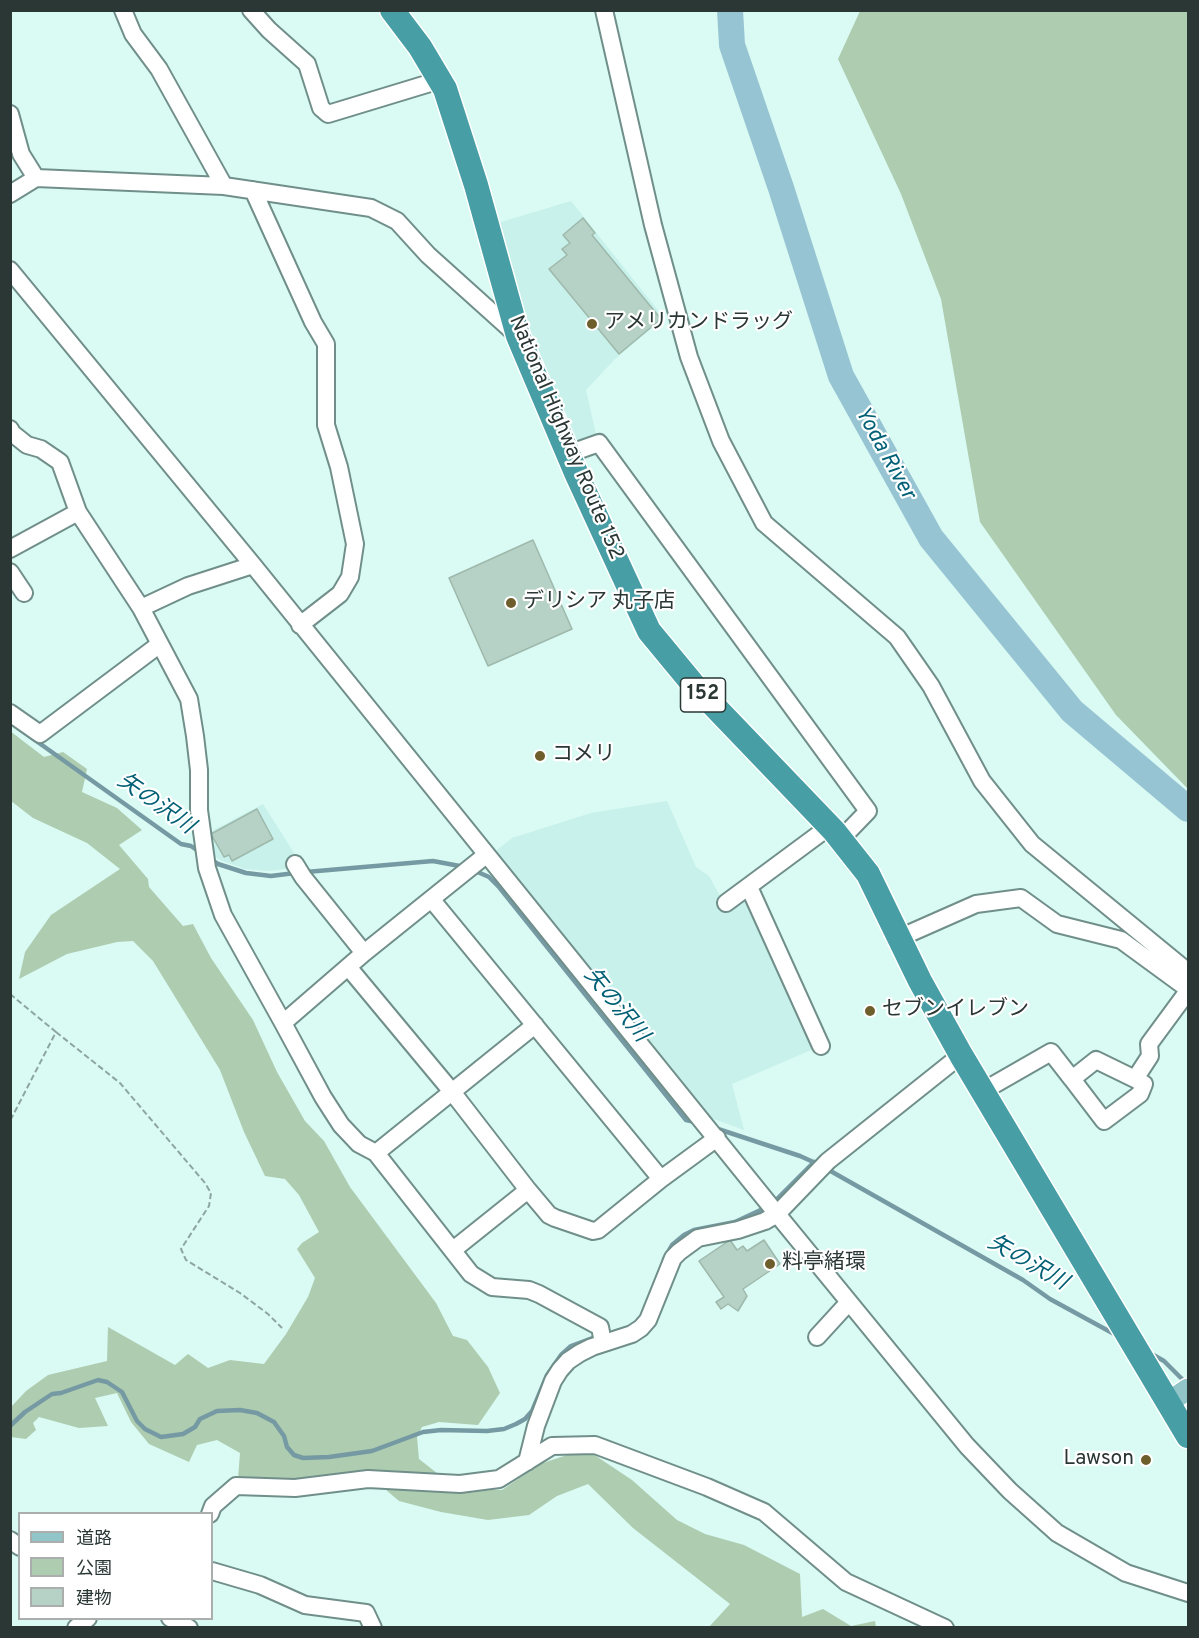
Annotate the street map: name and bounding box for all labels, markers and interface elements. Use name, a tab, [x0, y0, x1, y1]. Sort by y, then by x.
place label: アメリカンドラッグ	[604, 311, 793, 337]
street label: National Highway Route 152	[502, 312, 628, 564]
marker: アメリカンドラッグ	[585, 317, 599, 331]
water label: Yoda River	[848, 403, 920, 505]
place label: デリシア 丸子店	[523, 590, 675, 616]
marker: デリシア 丸子店	[504, 596, 518, 610]
road number: 152	[680, 678, 726, 712]
place label: コメリ	[552, 743, 615, 769]
marker: コメリ	[533, 749, 547, 763]
water label: 矢の沢川	[111, 769, 199, 841]
water label: 矢の沢川	[577, 963, 653, 1049]
place label: セブンイレブン	[882, 998, 1029, 1024]
marker: セブンイレブン	[863, 1004, 877, 1018]
water label: 矢の沢川	[982, 1231, 1072, 1297]
place label: 料亭緒環	[782, 1251, 866, 1277]
marker: 料亭緒環	[763, 1257, 777, 1271]
place label: Lawson	[1063, 1447, 1134, 1473]
marker: Lawson	[1139, 1453, 1153, 1467]
legend	[18, 1512, 213, 1620]
text: 道路	[76, 1528, 112, 1551]
text: 公園	[76, 1558, 112, 1581]
text: 建物	[76, 1588, 112, 1611]

